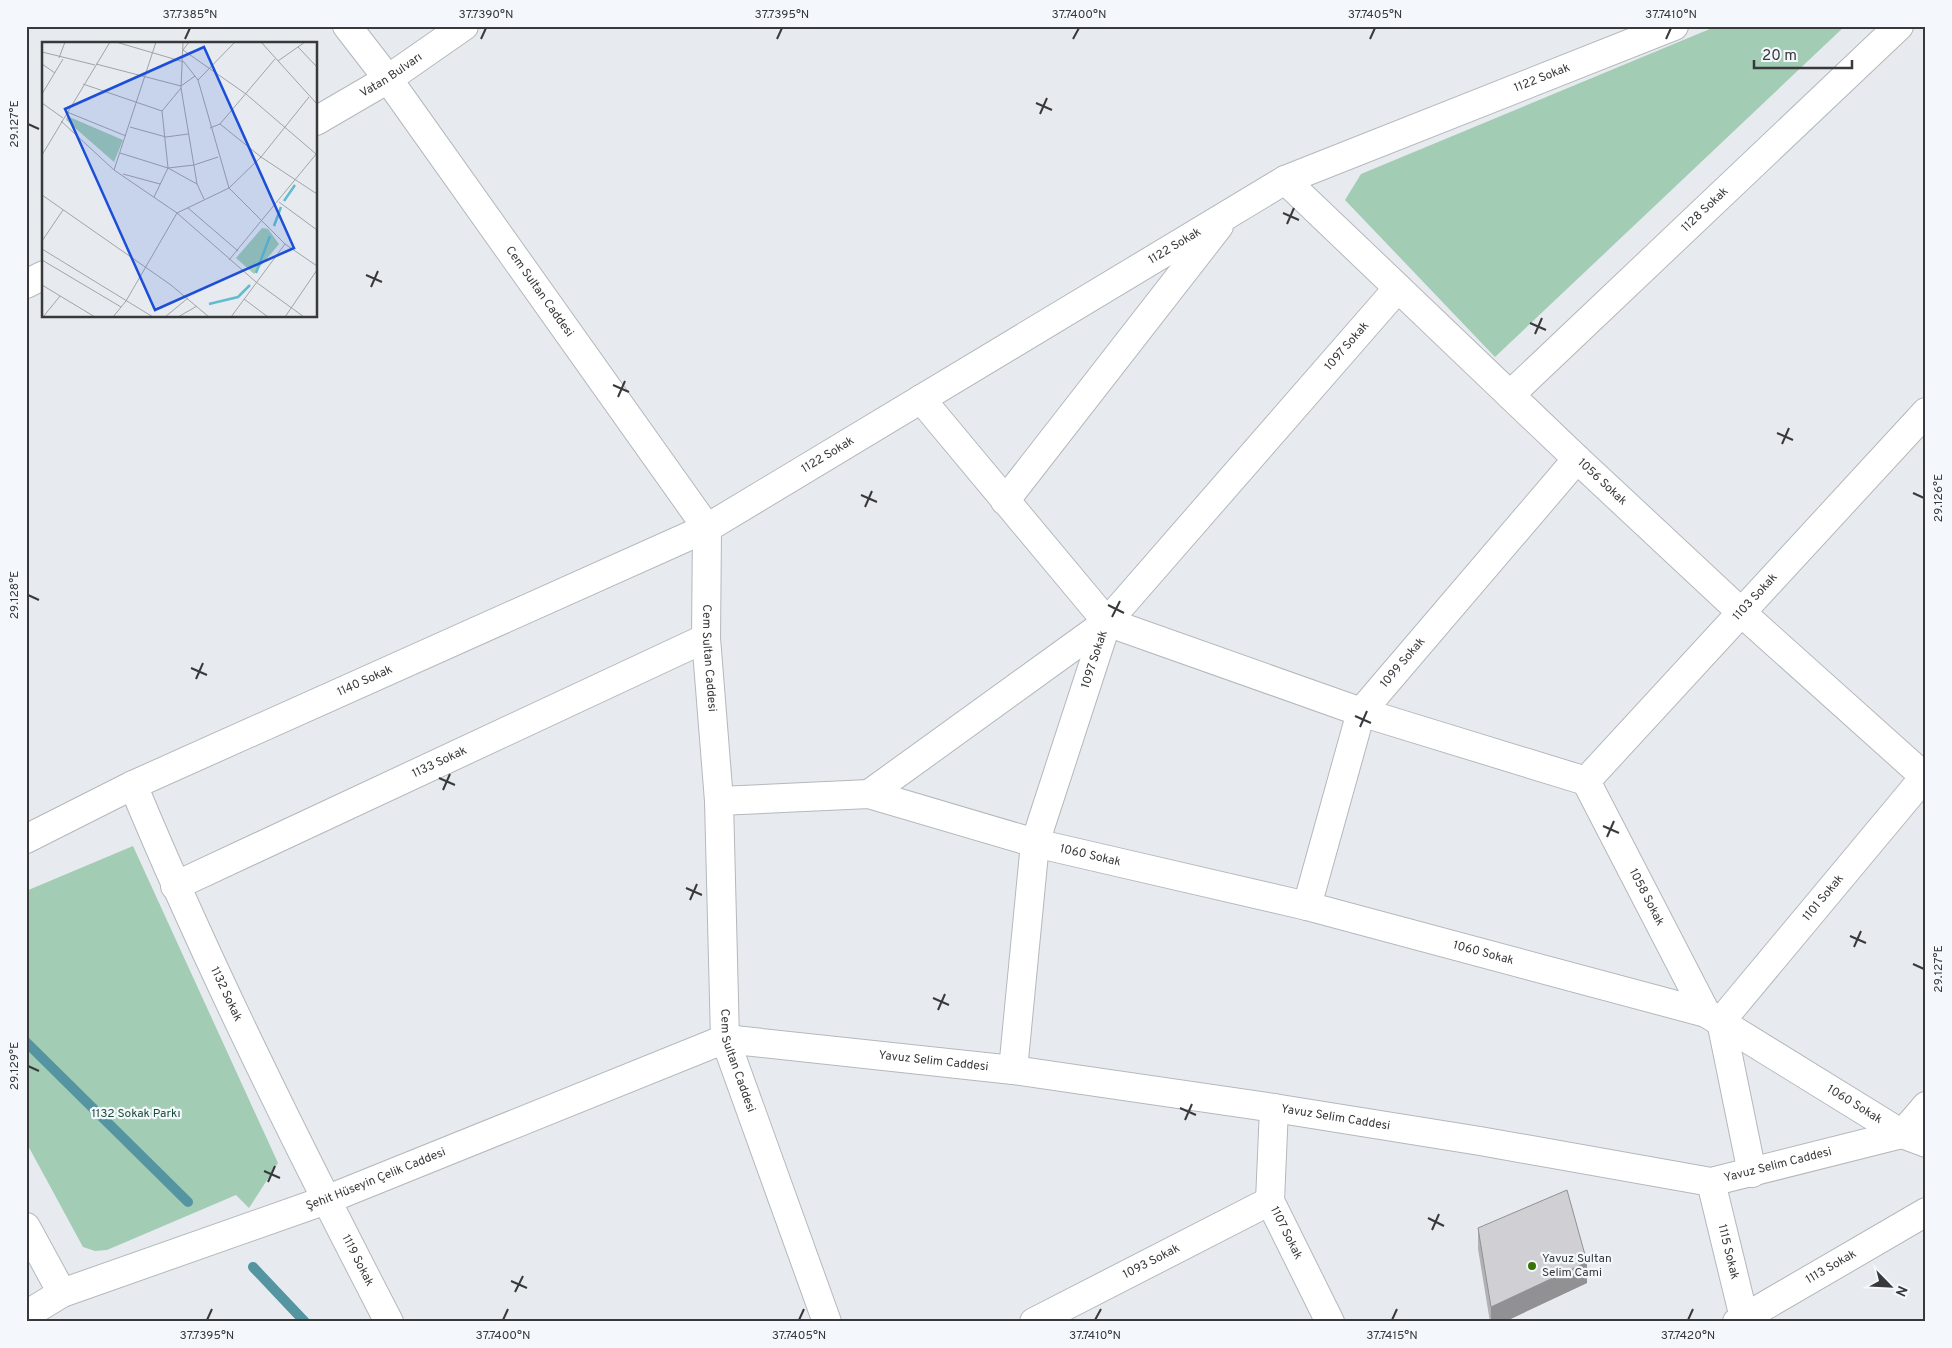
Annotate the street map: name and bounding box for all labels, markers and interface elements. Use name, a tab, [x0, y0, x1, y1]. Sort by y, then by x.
text: 37.7385°N	[162, 7, 218, 23]
text: 37.7390°N	[459, 7, 513, 23]
text: 37.7395°N	[755, 7, 809, 23]
text: 37.7400°N	[1052, 7, 1106, 23]
text: 37.7405°N	[1348, 7, 1402, 23]
text: 37.7410°N	[1645, 7, 1697, 23]
scale bar	[1754, 38, 1852, 70]
inset map	[42, 42, 318, 318]
text: 20 m	[1762, 47, 1797, 66]
street label: Vatan Bulvarı	[357, 49, 426, 102]
street label: 1122 Sokak	[1512, 60, 1573, 96]
text: 29.127°E	[7, 100, 23, 148]
street label: 1128 Sokak	[1678, 184, 1732, 236]
street label: 1122 Sokak	[1146, 224, 1204, 268]
street label: Cem Sultan Caddesi	[501, 243, 577, 340]
street label: 1097 Sokak	[1321, 319, 1373, 374]
street label: 1122 Sokak	[799, 433, 857, 477]
street label: 1056 Sokak	[1574, 455, 1630, 509]
text: 29.126°E	[1931, 474, 1947, 522]
street label: 1103 Sokak	[1729, 570, 1781, 624]
text: 29.128°E	[7, 571, 23, 619]
street label: Cem Sultan Caddesi	[698, 604, 720, 713]
street label: 1097 Sokak	[1078, 629, 1112, 691]
street label: 1099 Sokak	[1377, 634, 1429, 692]
street label: 1140 Sokak	[335, 662, 395, 701]
street label: 1133 Sokak	[410, 743, 470, 782]
street label: 1060 Sokak	[1058, 841, 1122, 871]
street label: 1058 Sokak	[1625, 866, 1668, 929]
street label: 1101 Sokak	[1799, 871, 1848, 925]
street label: 1060 Sokak	[1451, 937, 1516, 969]
text: 29.127°E	[1931, 945, 1947, 993]
street label: 1132 Sokak	[206, 964, 246, 1024]
street label: Cem Sultan Caddesi	[716, 1009, 759, 1115]
text: 29.129°E	[7, 1042, 23, 1090]
street label: Yavuz Selim Caddesi	[878, 1048, 989, 1075]
street label: 1060 Sokak	[1824, 1081, 1885, 1128]
street label: Yavuz Selim Caddesi	[1280, 1101, 1391, 1134]
park label: 1132 Sokak Parkı	[91, 1106, 181, 1122]
street label: Yavuz Selim Caddesi	[1722, 1144, 1833, 1186]
street label: Şehit Hüseyin Çelik Caddesi	[304, 1145, 448, 1214]
street label: 1107 Sokak	[1266, 1204, 1306, 1262]
street label: 1115 Sokak	[1714, 1223, 1742, 1281]
street label: 1119 Sokak	[338, 1232, 377, 1289]
street label: 1093 Sokak	[1120, 1241, 1183, 1283]
street label: 1113 Sokak	[1803, 1246, 1859, 1288]
place label: Yavuz Sultan Selim Cami	[1542, 1251, 1612, 1281]
marker: Yavuz Sultan Selim Cami	[1526, 1260, 1538, 1272]
north arrow	[1864, 1260, 1914, 1310]
text: N	[1891, 1283, 1910, 1299]
text: 37.7395°N	[180, 1328, 234, 1344]
text: 37.7400°N	[476, 1328, 530, 1344]
text: 37.7405°N	[772, 1328, 826, 1344]
text: 37.7410°N	[1069, 1328, 1121, 1344]
text: 37.7415°N	[1366, 1328, 1418, 1344]
text: 37.7420°N	[1661, 1328, 1715, 1344]

